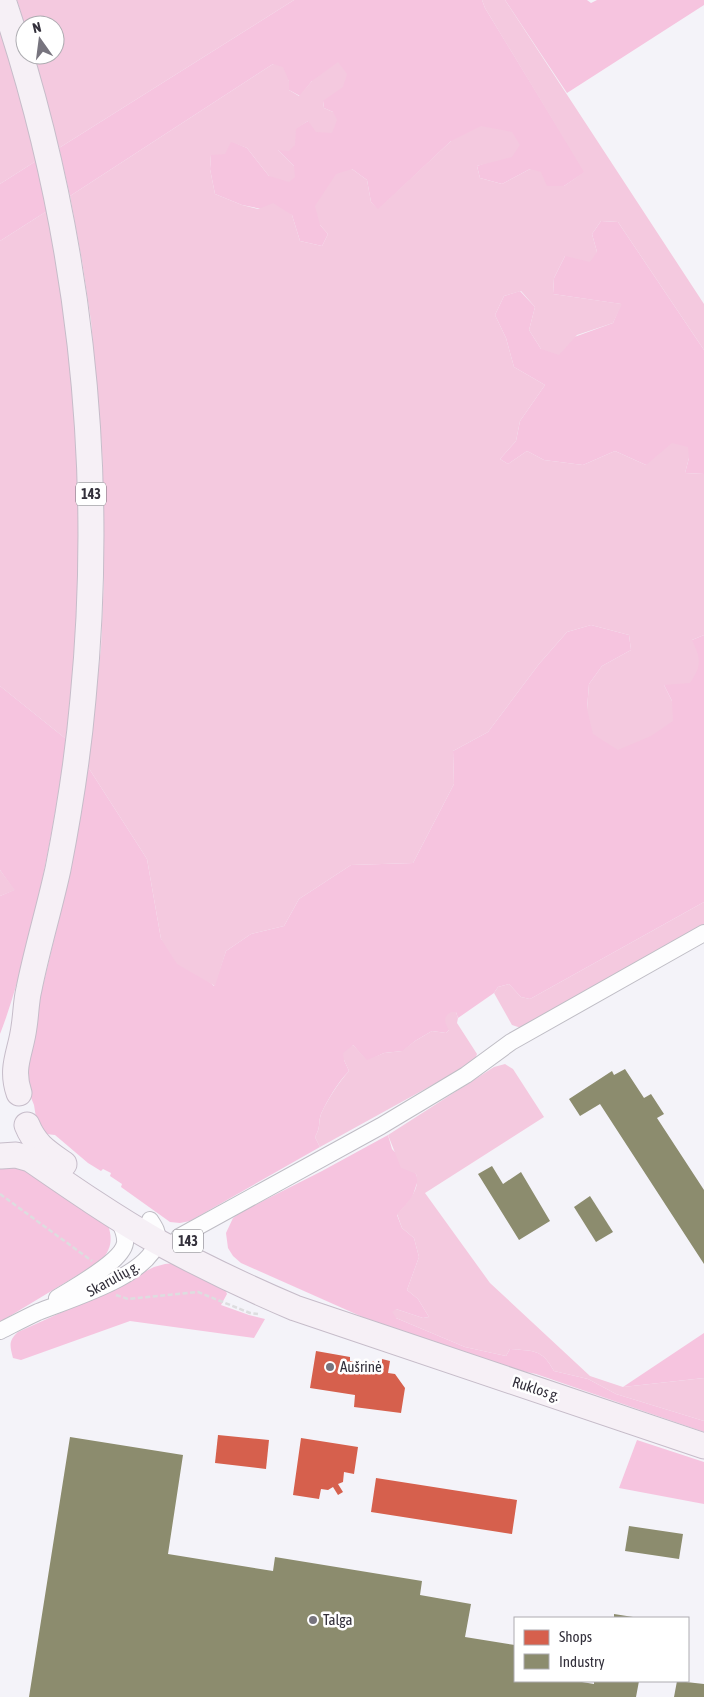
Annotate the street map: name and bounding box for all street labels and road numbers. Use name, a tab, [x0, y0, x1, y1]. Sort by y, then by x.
road number: 143	[76, 482, 106, 506]
road number: 143	[173, 1230, 203, 1252]
street label: Skarulių g.	[84, 1257, 142, 1300]
street label: Ruklos g.	[510, 1373, 562, 1404]

